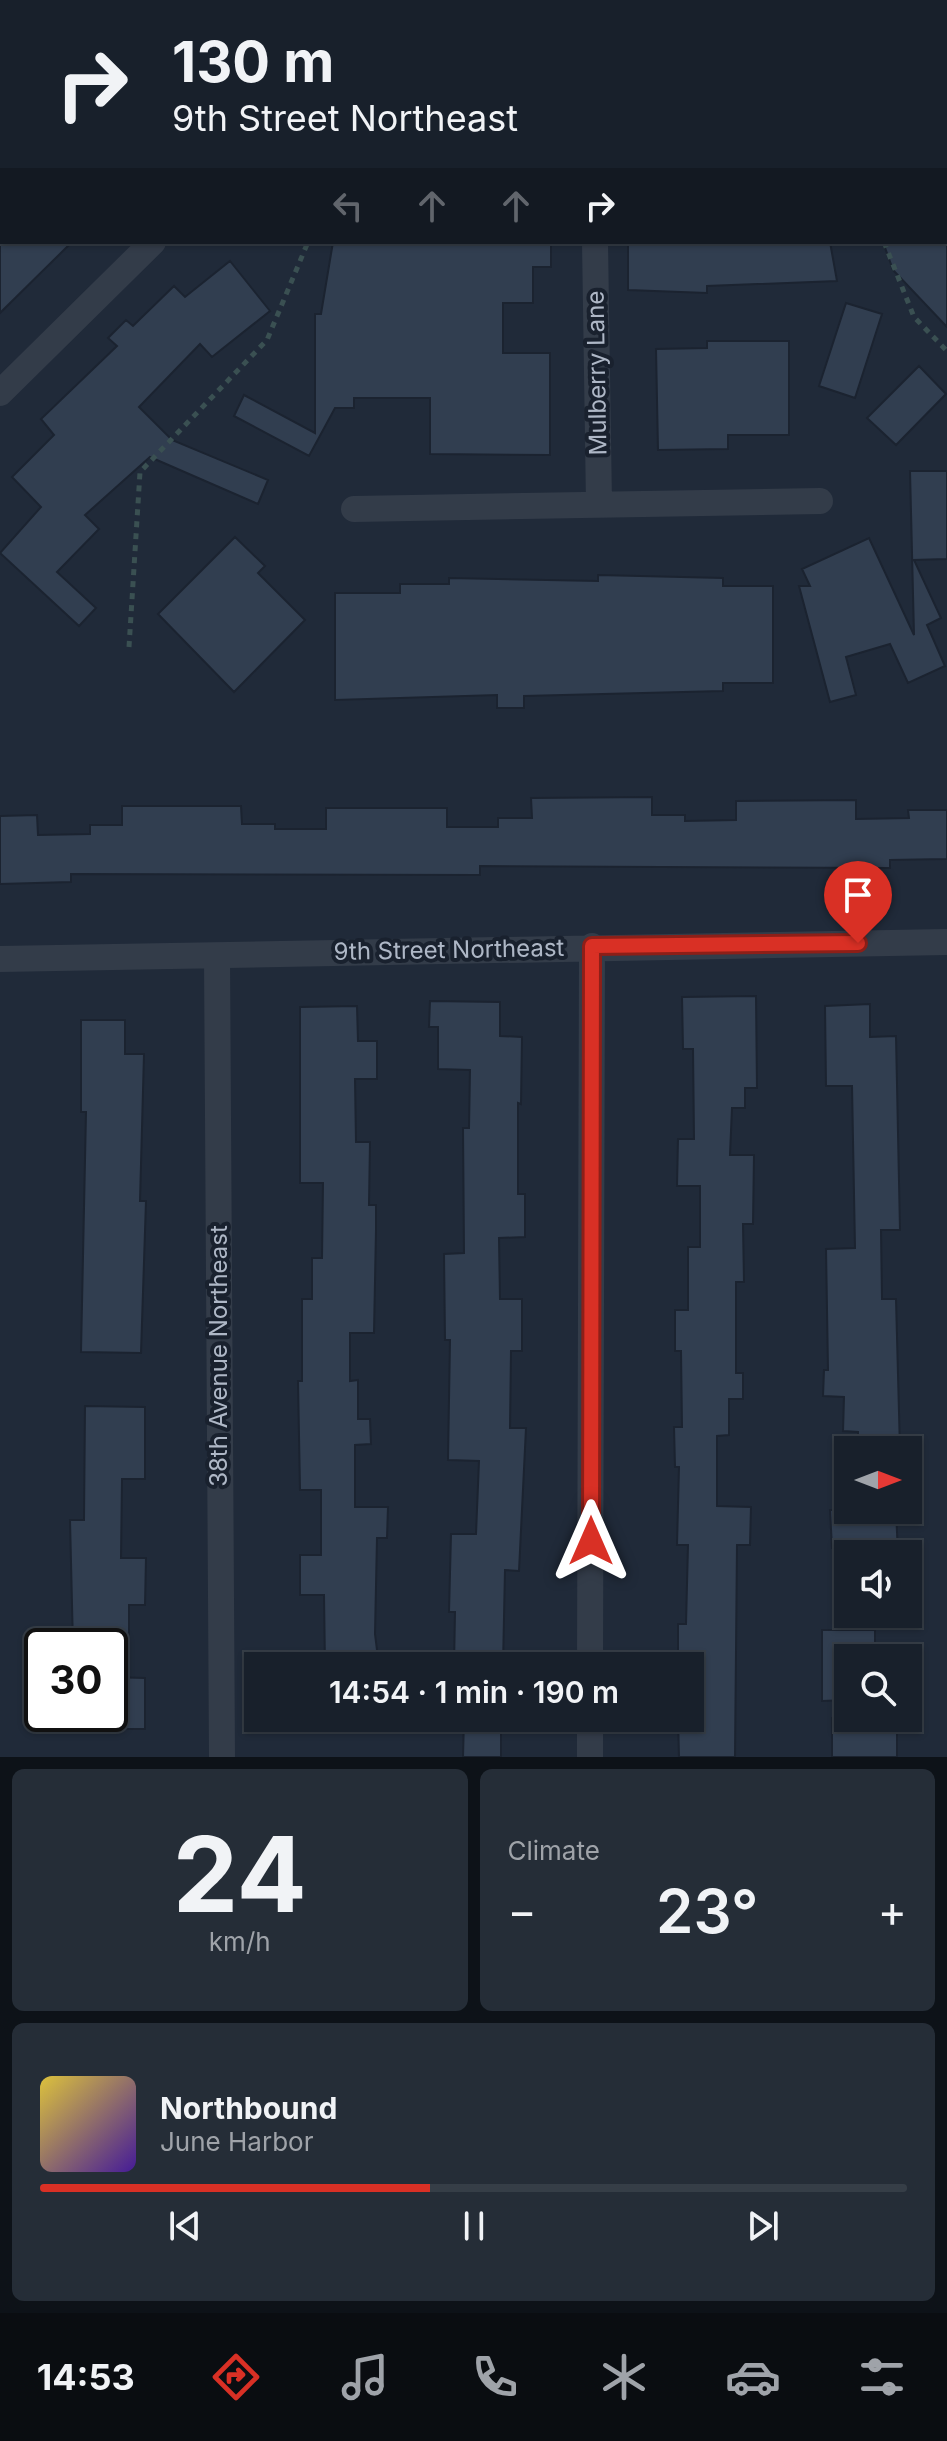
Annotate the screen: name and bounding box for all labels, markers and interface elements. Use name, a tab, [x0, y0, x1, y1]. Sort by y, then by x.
text: 130 m	[172, 28, 334, 96]
icon: right	[40, 32, 144, 136]
text: 9th Street Northeast	[172, 96, 518, 140]
icon: left	[326, 184, 370, 228]
icon: ahead	[410, 184, 454, 228]
icon: ahead	[494, 184, 538, 228]
icon: right	[578, 184, 622, 228]
street label: Mulberry Lane	[581, 290, 612, 456]
pin	[824, 861, 892, 943]
icon: arrive	[836, 873, 880, 917]
street label: 9th Street Northeast	[333, 933, 565, 966]
street label: 38th Avenue Northeast	[204, 1225, 233, 1487]
north arrow	[834, 1436, 922, 1524]
map controls	[834, 1436, 922, 1732]
position arrow	[549, 1499, 633, 1583]
button: sound	[834, 1540, 922, 1628]
speed limit sign: 30	[24, 1628, 128, 1732]
button: search	[834, 1644, 922, 1732]
text: 14:54 · 1 min · 190 m	[329, 1674, 619, 1710]
text: 24	[173, 1811, 307, 1937]
text: Climate	[508, 1835, 600, 1866]
text: 23°	[656, 1875, 758, 1947]
text: −	[508, 1884, 537, 1938]
text: +	[878, 1884, 907, 1938]
text: km/h	[209, 1926, 271, 1957]
text: Northbound	[160, 2090, 337, 2126]
text: June Harbor	[160, 2126, 313, 2157]
icon: previous	[163, 2204, 207, 2248]
icon: pause	[452, 2204, 496, 2248]
icon: next	[741, 2204, 785, 2248]
icon: directions	[208, 2349, 264, 2405]
icon: music	[337, 2349, 393, 2405]
icon: phone	[467, 2349, 523, 2405]
icon: climate	[596, 2349, 652, 2405]
icon: car	[725, 2349, 781, 2405]
icon: filters	[854, 2349, 910, 2405]
text: 14:53	[37, 2355, 135, 2399]

